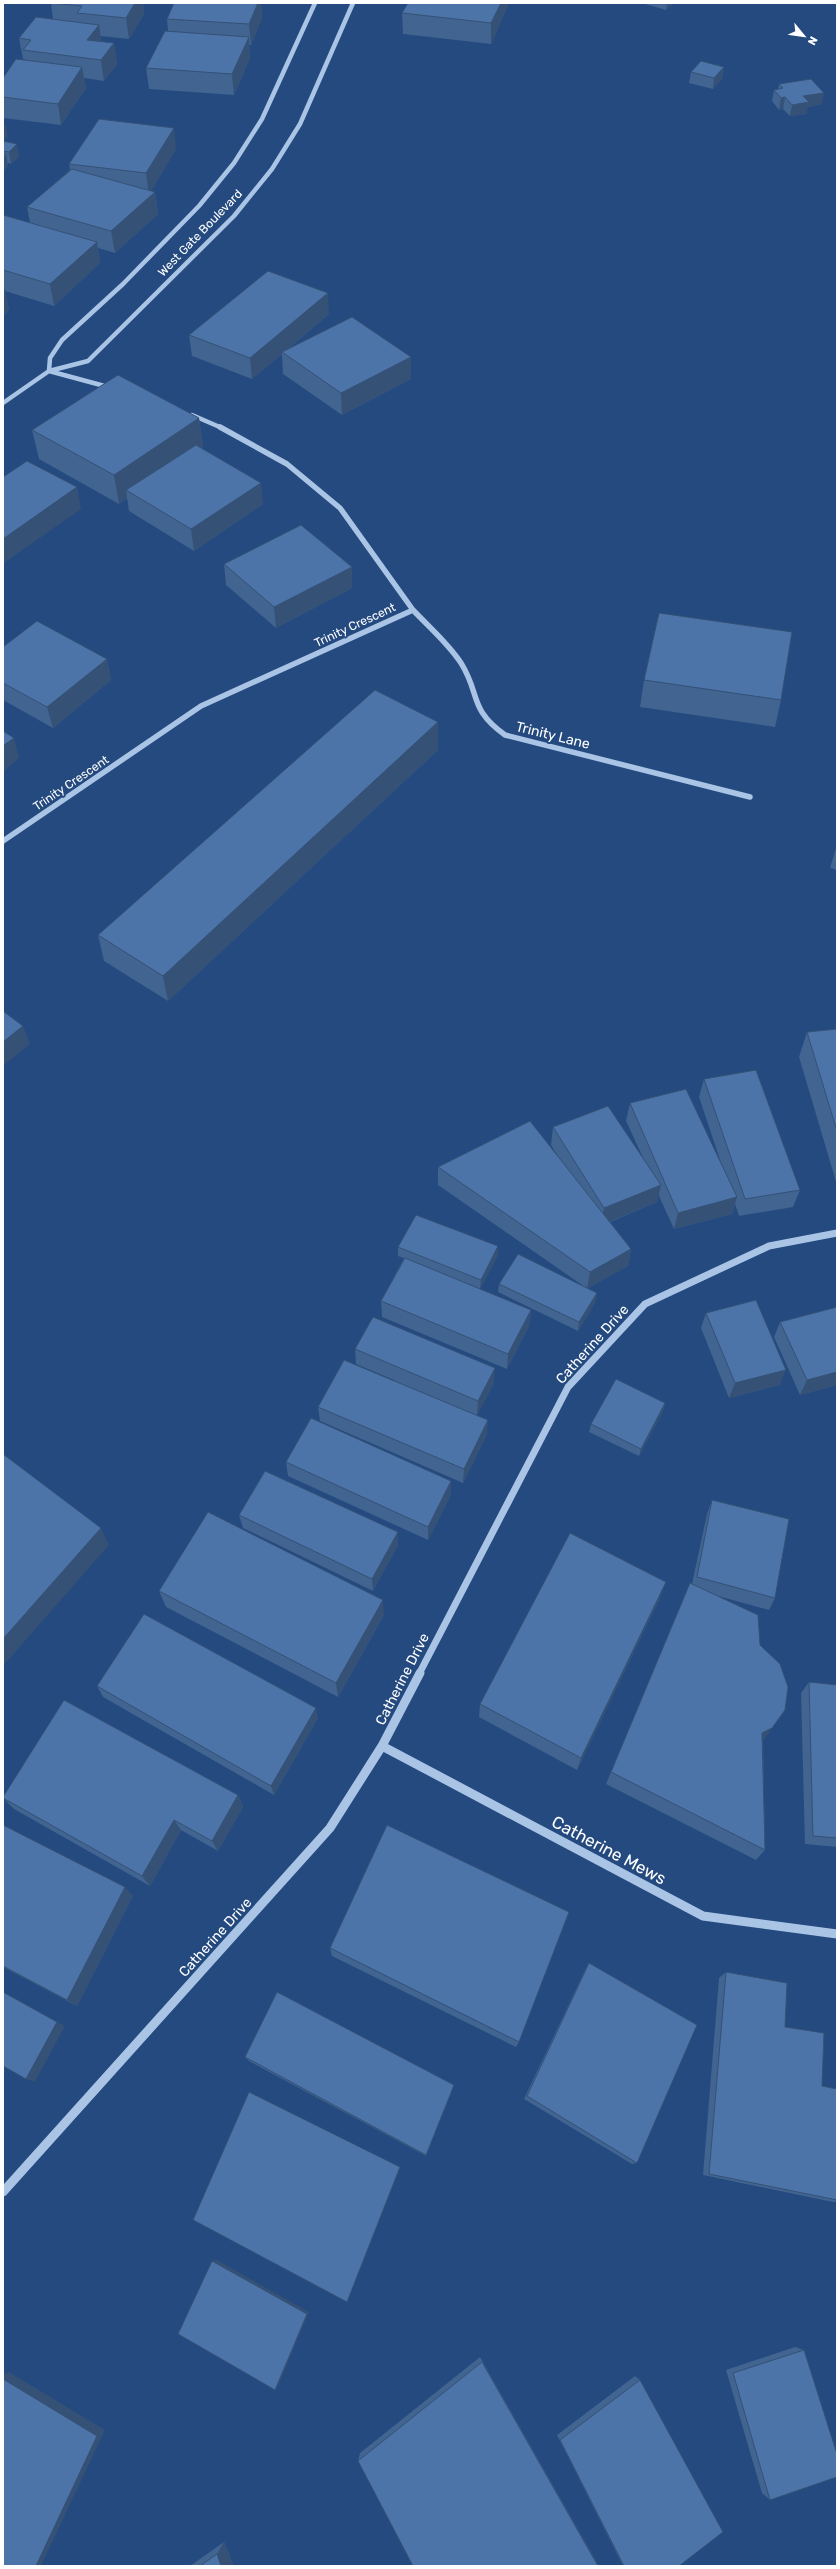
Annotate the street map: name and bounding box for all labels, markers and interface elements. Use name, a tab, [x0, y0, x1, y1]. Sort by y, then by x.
north arrow	[784, 16, 824, 56]
text: N	[805, 34, 820, 47]
street label: West Gate Boulevard	[155, 187, 245, 279]
street label: Trinity Crescent	[312, 600, 398, 650]
street label: Trinity Lane	[514, 718, 592, 753]
street label: Trinity Crescent	[31, 752, 112, 813]
street label: Catherine Drive	[552, 1301, 633, 1388]
street label: Catherine Drive	[372, 1630, 433, 1728]
street label: Catherine Mews	[548, 1811, 670, 1889]
street label: Catherine Drive	[175, 1894, 256, 1981]

